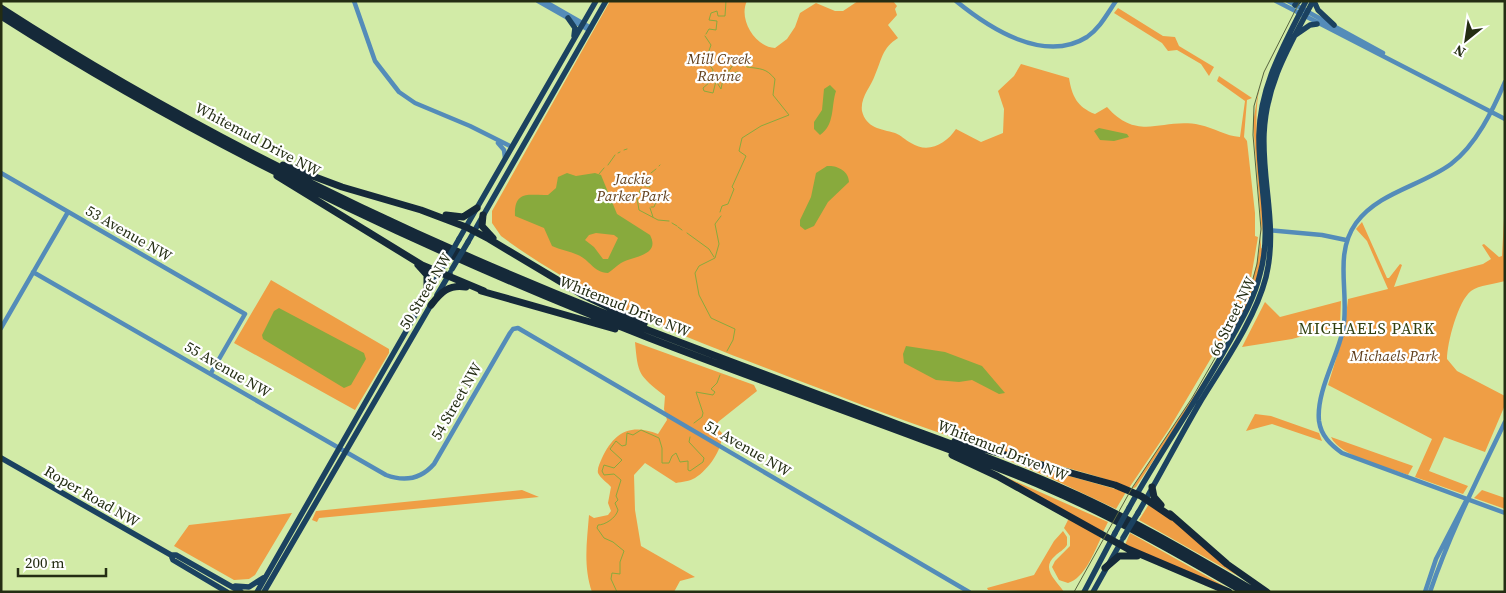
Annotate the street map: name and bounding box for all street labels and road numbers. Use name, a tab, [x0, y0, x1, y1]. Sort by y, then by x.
street label: Whitemud Drive NW	[191, 97, 325, 181]
street label: 53 Avenue NW	[82, 200, 177, 267]
street label: 50 Street NW	[394, 248, 456, 333]
street label: Whitemud Drive NW	[556, 270, 694, 342]
street label: 66 Street NW	[1204, 272, 1261, 359]
street label: 55 Avenue NW	[181, 336, 276, 403]
street label: 54 Street NW	[425, 358, 487, 444]
street label: Whitemud Drive NW	[934, 414, 1072, 486]
street label: 51 Avenue NW	[701, 415, 796, 482]
street label: Roper Road NW	[40, 460, 144, 532]

